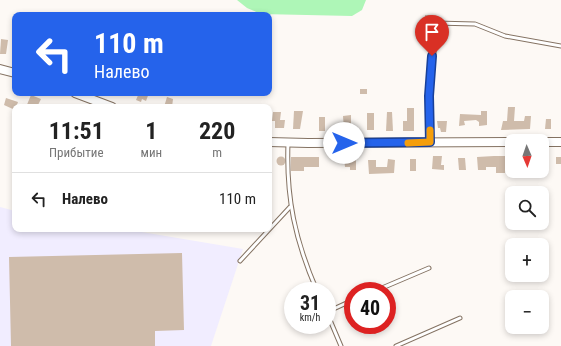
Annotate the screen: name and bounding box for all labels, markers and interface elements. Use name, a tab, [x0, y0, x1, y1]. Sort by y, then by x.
pin	[415, 15, 449, 56]
icon: arrive	[421, 21, 443, 43]
text: 110 m	[94, 27, 164, 60]
icon: left	[28, 28, 80, 80]
text: Налево	[94, 61, 150, 82]
text: 11:51	[49, 117, 104, 145]
text: 1	[145, 117, 157, 145]
text: 220	[199, 117, 235, 145]
position arrow	[323, 122, 365, 164]
north arrow	[505, 134, 549, 178]
map controls	[505, 134, 549, 334]
text: Прибытие	[49, 145, 104, 160]
text: мин	[141, 145, 162, 160]
text: m	[212, 145, 222, 160]
button: search	[505, 186, 549, 230]
icon: left	[28, 188, 50, 210]
text: Налево	[62, 190, 108, 208]
text: 110 m	[219, 190, 256, 208]
button: +	[505, 238, 549, 282]
speed limit sign: 40	[344, 282, 396, 334]
button: −	[505, 290, 549, 334]
text: 31	[300, 291, 320, 315]
text: km/h	[300, 312, 320, 323]

